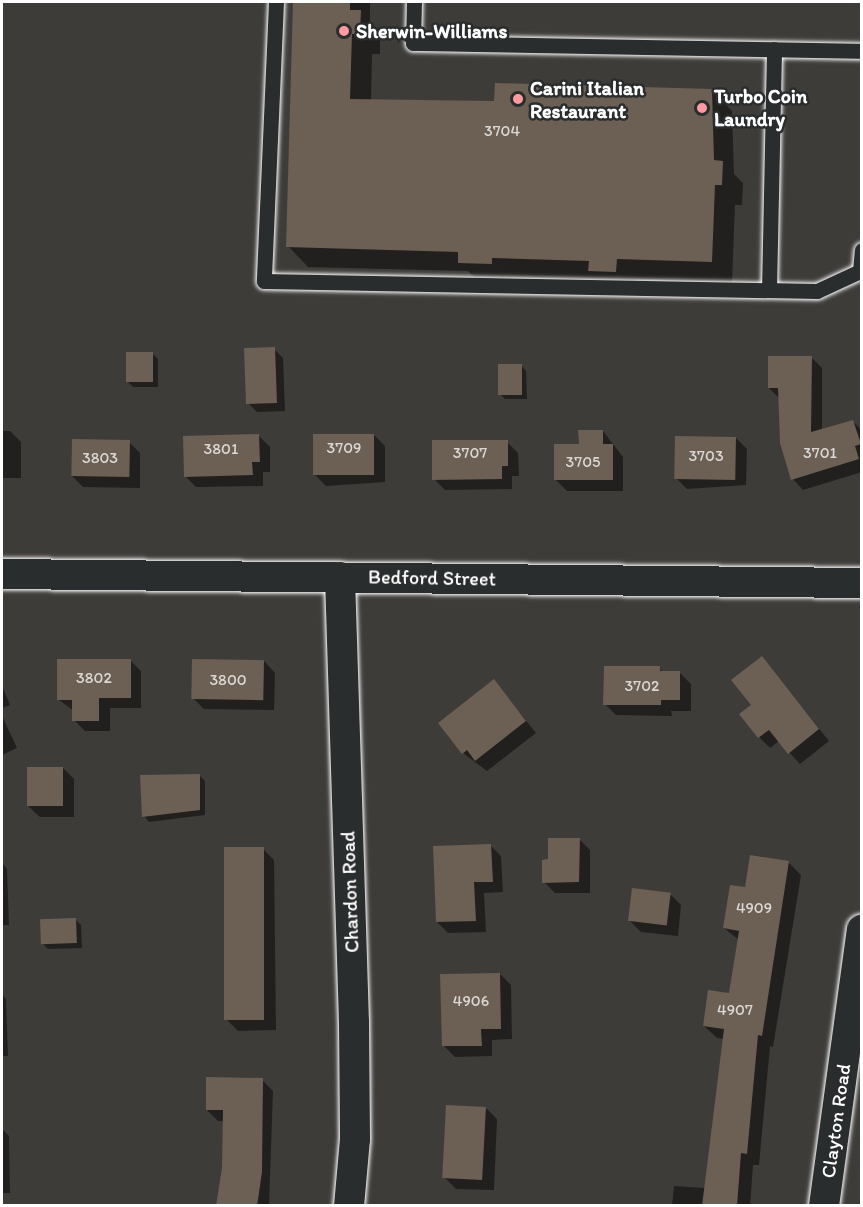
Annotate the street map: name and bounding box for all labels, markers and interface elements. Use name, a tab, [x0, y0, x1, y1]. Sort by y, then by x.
place label: Sherwin-Williams	[356, 19, 507, 43]
marker: Sherwin-Williams	[337, 24, 351, 38]
place label: Carini Italian Restaurant	[530, 76, 644, 123]
place label: Turbo Coin Laundry	[714, 84, 807, 131]
marker: Carini Italian Restaurant	[511, 92, 525, 106]
marker: Turbo Coin Laundry	[695, 101, 709, 115]
house number: 3704	[484, 121, 520, 141]
house number: 3709	[327, 438, 361, 458]
house number: 3801	[204, 439, 238, 459]
house number: 3707	[453, 443, 487, 463]
house number: 3701	[803, 443, 837, 463]
house number: 3703	[688, 446, 724, 466]
house number: 3803	[82, 448, 118, 468]
house number: 3705	[566, 452, 600, 472]
street label: Bedford Street	[368, 565, 496, 591]
house number: 3802	[76, 668, 112, 688]
house number: 3800	[209, 670, 247, 690]
house number: 3702	[625, 676, 659, 696]
street label: Chardon Road	[336, 831, 364, 953]
house number: 4909	[736, 898, 772, 918]
house number: 4906	[453, 991, 489, 1011]
house number: 4907	[717, 1000, 753, 1020]
street label: Clayton Road	[816, 1062, 856, 1180]

